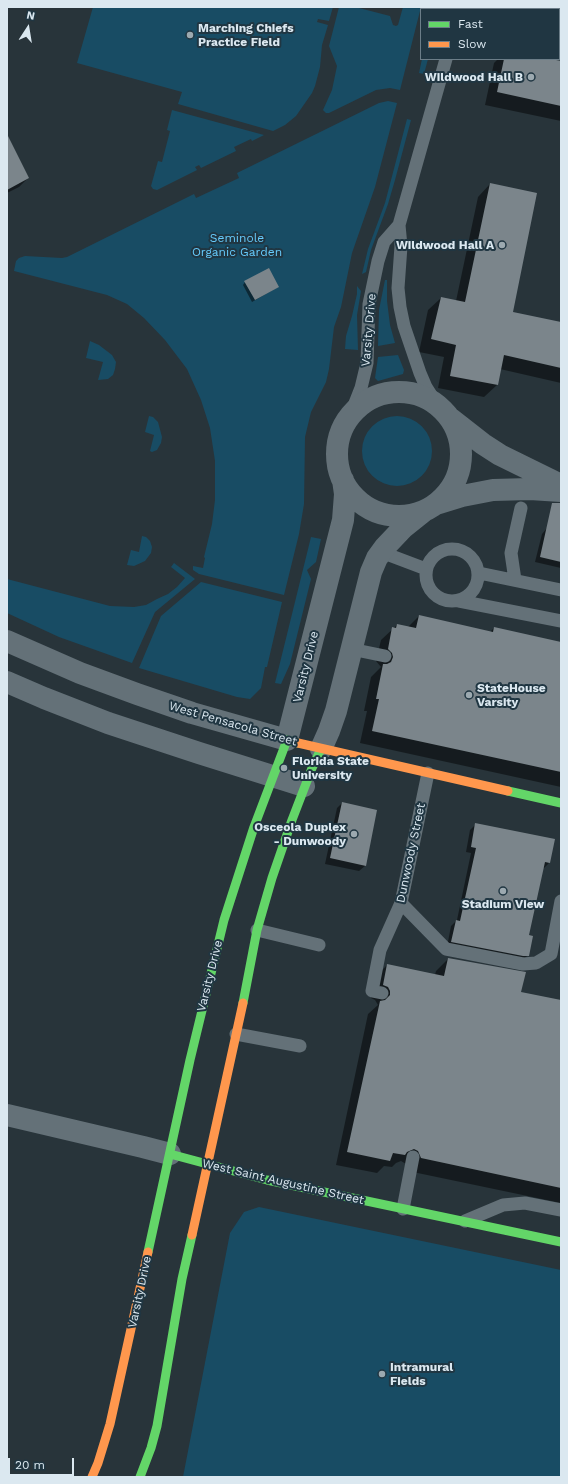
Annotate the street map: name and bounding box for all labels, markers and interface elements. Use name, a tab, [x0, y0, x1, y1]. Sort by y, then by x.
north arrow	[8, 8, 48, 48]
legend	[420, 8, 560, 60]
text: N	[25, 9, 36, 23]
text: Fast	[458, 17, 483, 31]
place label: Marching Chiefs Practice Field	[198, 21, 294, 49]
marker: Marching Chiefs Practice Field	[185, 30, 195, 40]
text: Slow	[458, 37, 486, 51]
place label: Wildwood Hall B	[425, 70, 523, 84]
marker: Wildwood Hall B	[526, 72, 536, 82]
park label: Seminole Organic Garden	[192, 231, 282, 259]
place label: Wildwood Hall A	[396, 238, 494, 252]
marker: Wildwood Hall A	[497, 240, 507, 250]
street label: Varsity Drive	[359, 293, 379, 367]
street label: Varsity Drive	[290, 630, 322, 704]
place label: StateHouse Varsity	[477, 681, 546, 709]
marker: StateHouse Varsity	[464, 690, 474, 700]
street label: West Pensacola Street	[167, 699, 299, 749]
place label: Florida State University	[292, 754, 369, 782]
marker: Florida State University	[279, 763, 289, 773]
street label: Dunwoody Street	[393, 802, 429, 904]
place label: Osceola Duplex - Dunwoody	[254, 820, 346, 848]
marker: Osceola Duplex - Dunwoody	[349, 829, 359, 839]
marker: Stadium View	[498, 886, 508, 896]
place label: Stadium View	[462, 897, 544, 911]
street label: Varsity Drive	[194, 939, 226, 1013]
street label: West Saint Augustine Street	[201, 1156, 365, 1208]
street label: Varsity Drive	[125, 1255, 155, 1329]
place label: Intramural Fields	[390, 1360, 453, 1388]
marker: Intramural Fields	[377, 1369, 387, 1379]
scale bar	[10, 1450, 76, 1476]
text: 20 m	[15, 1458, 45, 1472]

